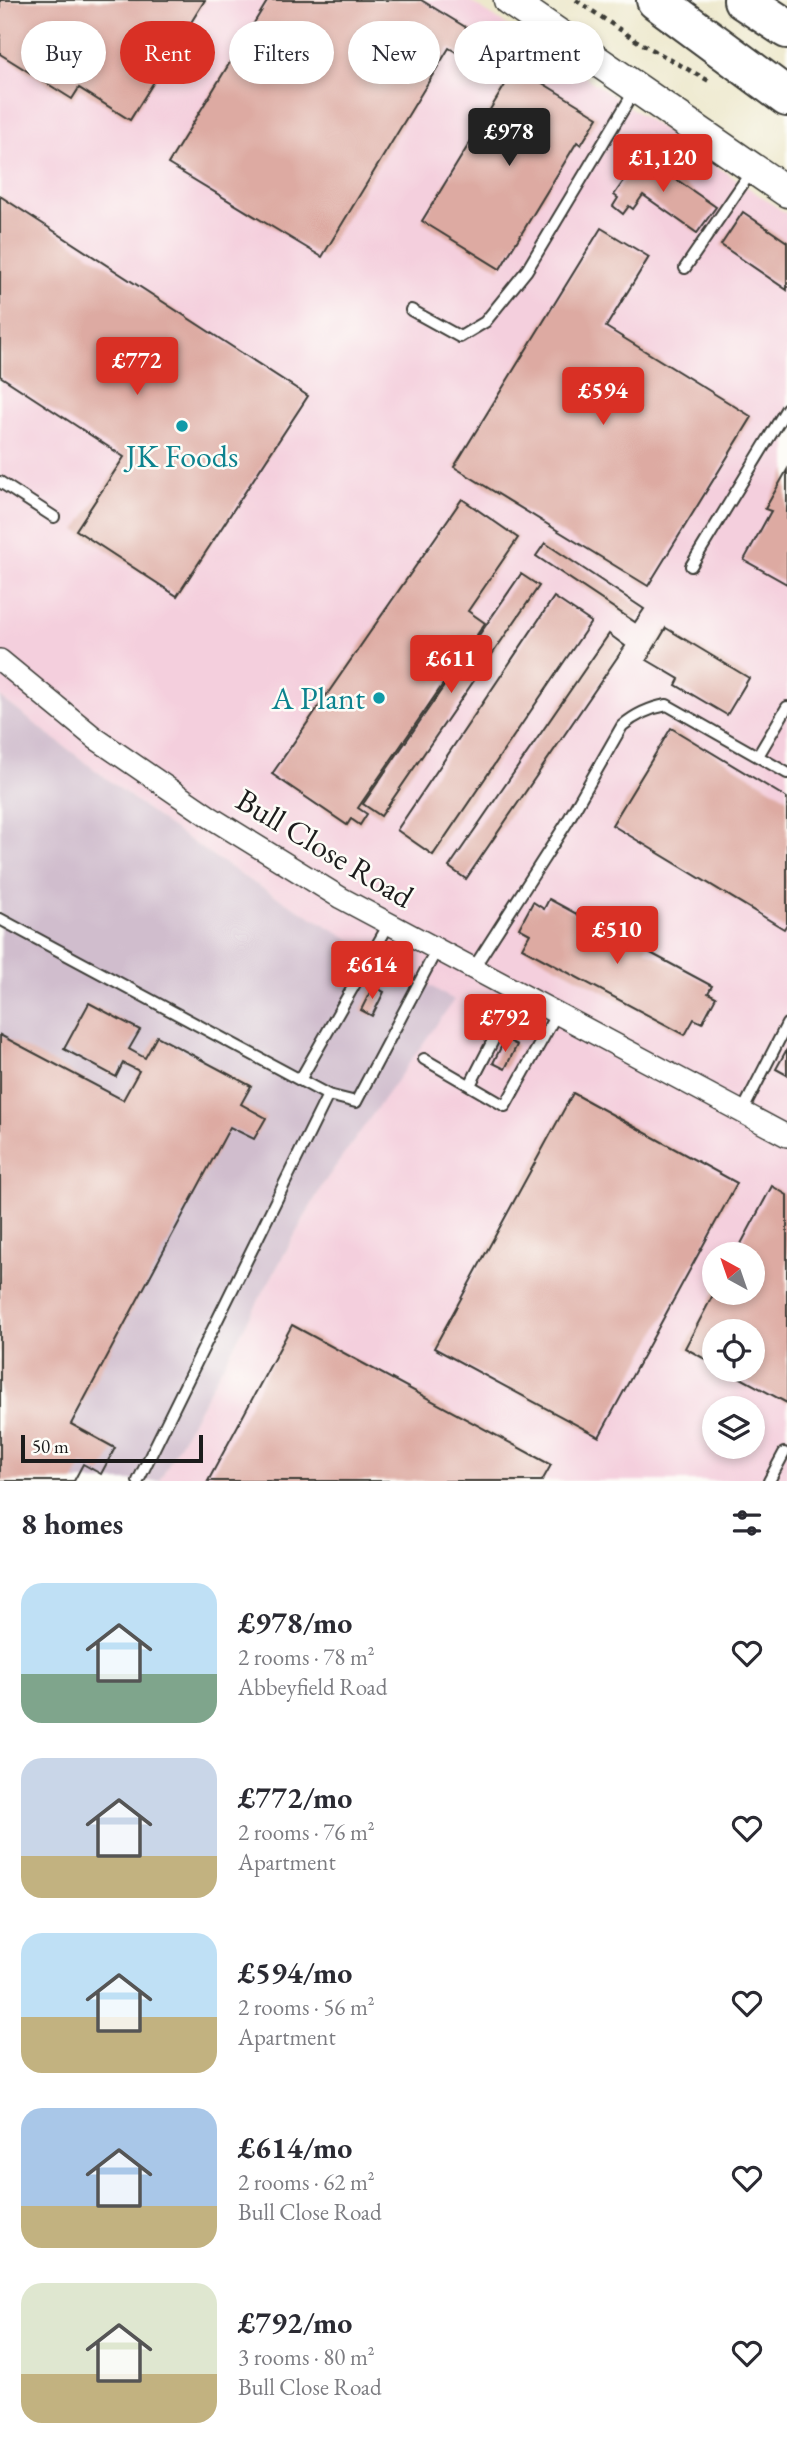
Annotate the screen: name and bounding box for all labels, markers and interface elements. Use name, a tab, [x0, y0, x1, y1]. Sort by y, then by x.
chip: Buy	[21, 21, 106, 84]
chip: Rent	[120, 21, 215, 84]
chip: Filters	[229, 21, 334, 84]
chip: New	[348, 21, 440, 84]
chip: Apartment	[454, 21, 604, 84]
pin: £978	[468, 108, 550, 168]
text: £978	[484, 116, 534, 146]
pin: £1,120	[606, 134, 720, 194]
text: £1,120	[629, 142, 697, 172]
pin: £772	[96, 338, 178, 397]
text: £772	[112, 345, 162, 375]
pin: £594	[562, 368, 644, 427]
text: £594	[578, 375, 628, 405]
marker: JK Foods	[174, 418, 190, 434]
place label: JK Foods	[123, 435, 238, 477]
pin: £611	[410, 636, 492, 695]
text: £611	[426, 643, 476, 673]
place label: A Plant	[270, 677, 365, 719]
marker: A Plant	[371, 690, 387, 706]
street label: Bull Close Road	[229, 779, 422, 918]
pin: £510	[576, 906, 658, 966]
text: £510	[592, 914, 642, 944]
pin: £614	[331, 942, 413, 1001]
text: £614	[347, 949, 397, 979]
pin: £792	[464, 995, 546, 1054]
text: £792	[480, 1002, 530, 1032]
north arrow	[702, 1242, 765, 1306]
map controls	[702, 1242, 765, 1459]
button: locate	[702, 1319, 765, 1382]
button: layers	[702, 1396, 765, 1459]
scale bar	[21, 1432, 203, 1464]
text: 50 m	[32, 1434, 69, 1459]
text: 8 homes	[21, 1504, 123, 1543]
icon: filters	[728, 1504, 766, 1542]
text: £978/mo	[238, 1603, 352, 1642]
icon: home	[77, 1611, 161, 1695]
icon: heart	[728, 1634, 766, 1672]
text: 2 rooms · 78 m²	[238, 1642, 375, 1672]
text: Abbeyfield Road	[238, 1672, 387, 1702]
text: £772/mo	[238, 1778, 352, 1817]
icon: home	[77, 1786, 161, 1870]
icon: heart	[728, 1809, 766, 1847]
text: 2 rooms · 76 m²	[238, 1817, 375, 1847]
text: Apartment	[238, 1847, 336, 1877]
text: £594/mo	[238, 1953, 352, 1992]
icon: home	[77, 1961, 161, 2045]
icon: heart	[728, 1984, 766, 2022]
text: 2 rooms · 56 m²	[238, 1992, 375, 2022]
text: Apartment	[238, 2022, 336, 2052]
text: £614/mo	[238, 2128, 352, 2167]
icon: home	[77, 2136, 161, 2220]
icon: heart	[728, 2159, 766, 2197]
text: 2 rooms · 62 m²	[238, 2167, 375, 2197]
text: Bull Close Road	[238, 2197, 382, 2227]
text: £792/mo	[238, 2303, 352, 2342]
icon: home	[77, 2311, 161, 2395]
icon: heart	[728, 2334, 766, 2372]
text: 3 rooms · 80 m²	[238, 2342, 375, 2372]
text: Bull Close Road	[238, 2372, 382, 2402]

